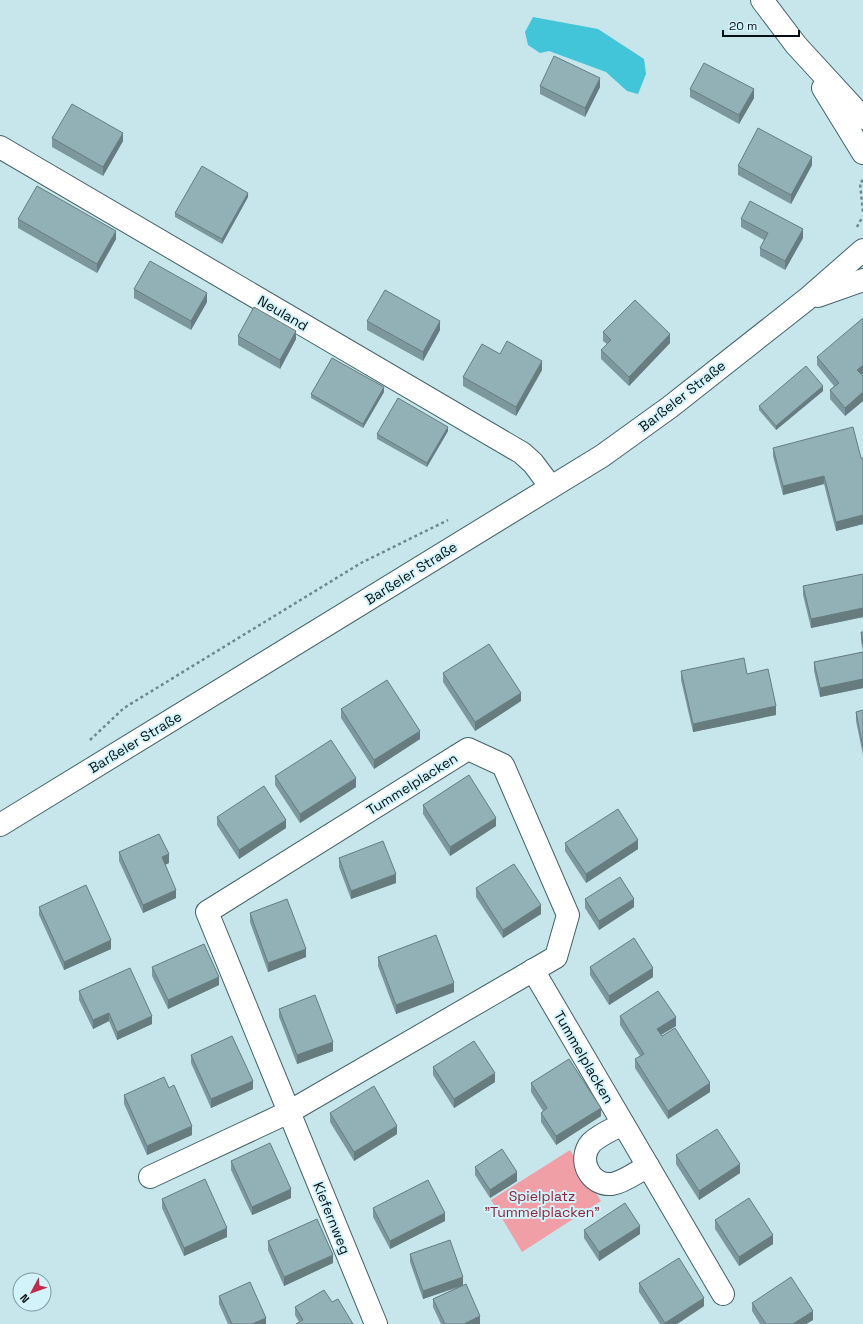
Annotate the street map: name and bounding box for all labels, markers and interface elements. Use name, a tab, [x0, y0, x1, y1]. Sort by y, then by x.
scale bar	[723, 12, 799, 38]
text: 20 m	[729, 18, 757, 34]
street label: Neuland	[255, 291, 311, 335]
street label: Barßeler Straße	[635, 356, 729, 436]
street label: Barßeler Straße	[362, 537, 460, 609]
street label: Barßeler Straße	[85, 707, 185, 777]
street label: Tummelplacken	[363, 749, 461, 819]
street label: Tummelplacken	[550, 1007, 618, 1107]
street label: Kiefernweg	[309, 1179, 355, 1257]
park label: Spielplatz "Tummelplacken"	[484, 1187, 600, 1221]
north arrow	[12, 1272, 52, 1312]
text: N	[17, 1291, 32, 1306]

